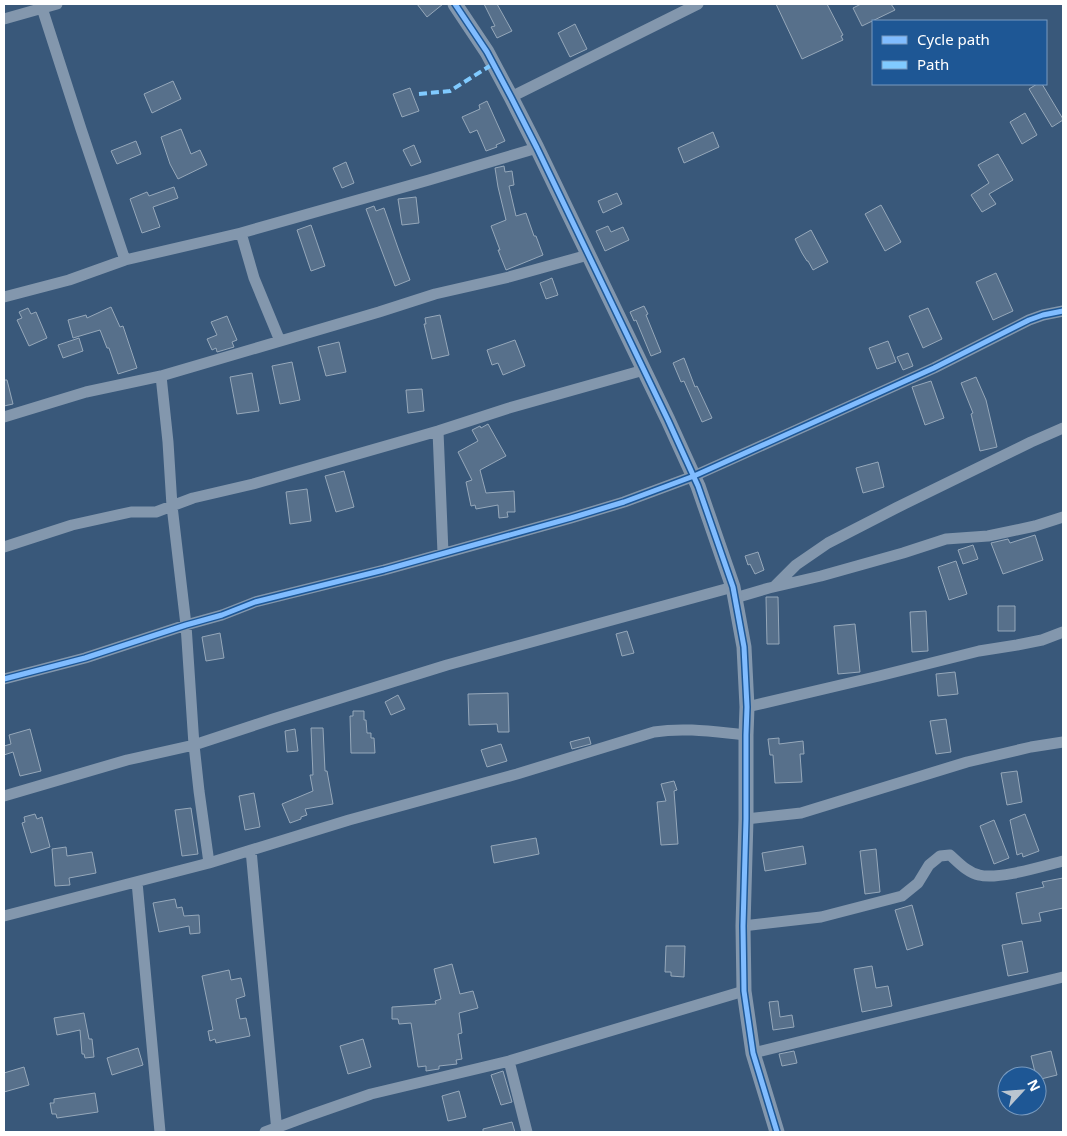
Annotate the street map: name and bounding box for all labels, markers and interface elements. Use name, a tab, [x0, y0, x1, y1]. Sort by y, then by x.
legend	[872, 20, 1047, 85]
text: Cycle path	[917, 29, 990, 49]
text: Path	[917, 54, 949, 74]
north arrow	[997, 1066, 1047, 1116]
text: N	[1023, 1076, 1045, 1094]

